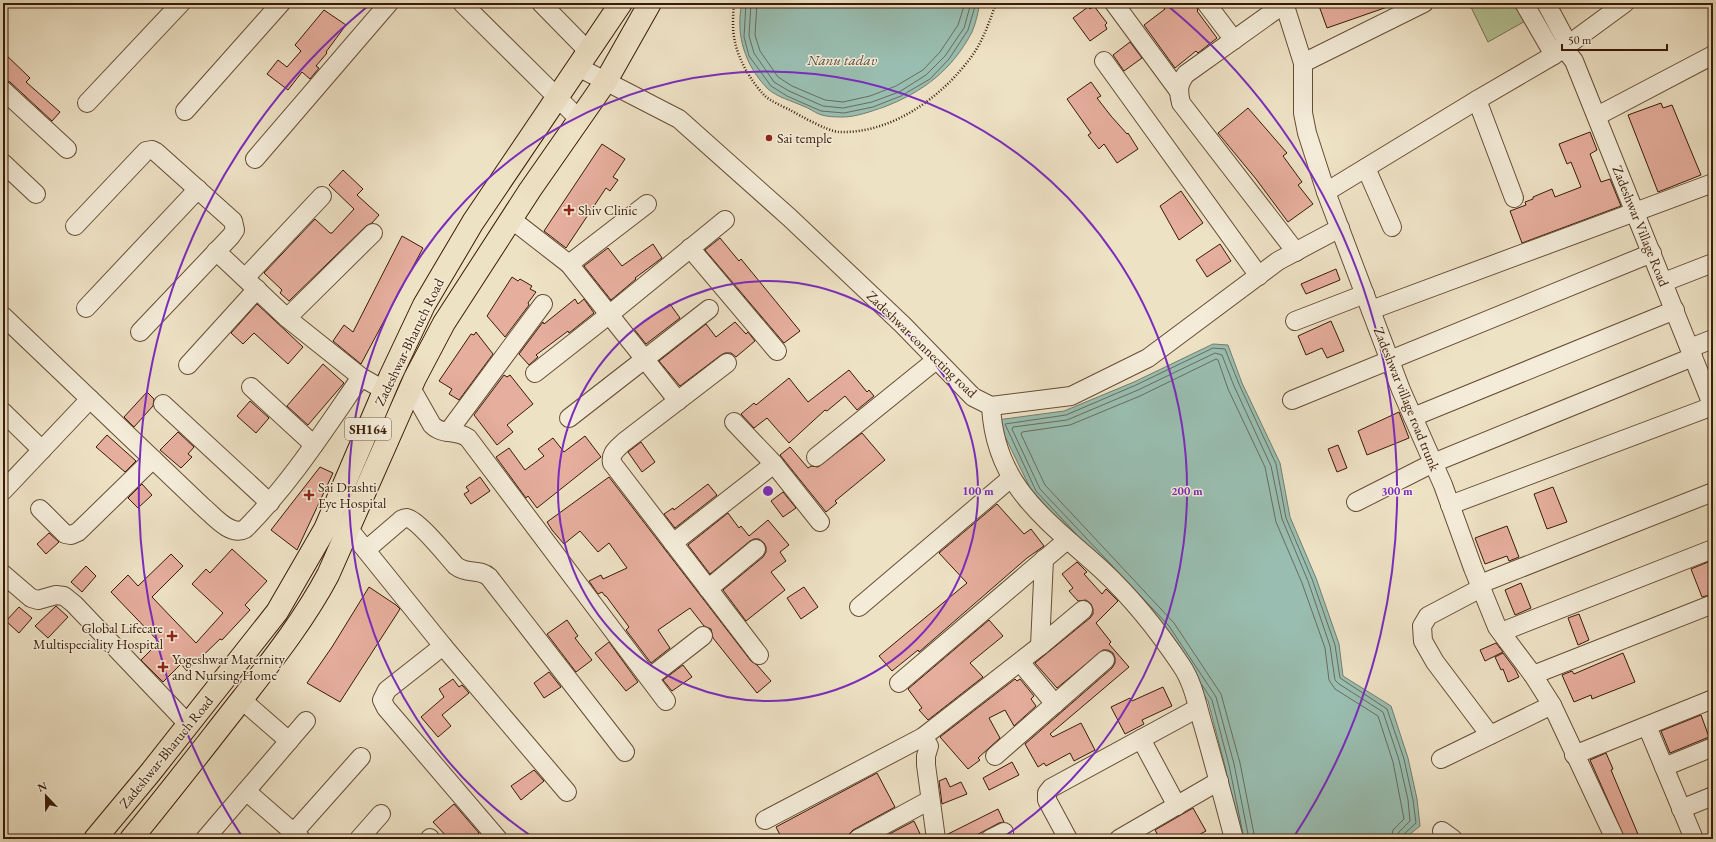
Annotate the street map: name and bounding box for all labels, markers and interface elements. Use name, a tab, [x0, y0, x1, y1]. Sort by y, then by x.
scale bar	[1562, 26, 1667, 52]
text: 50 m	[1568, 32, 1592, 48]
water label: Nanu tadav	[806, 50, 877, 69]
place label: Sai temple	[777, 129, 832, 147]
marker: Sai temple	[764, 133, 774, 143]
street label: Zadeshwar Village Road	[1609, 163, 1674, 290]
place label: Shiv Clinic	[578, 201, 638, 219]
marker: Shiv Clinic	[563, 204, 575, 216]
street label: Zadeshwar-Bharuch Road	[370, 275, 448, 409]
street label: Zadeshwar connecting road	[863, 287, 982, 402]
street label: Zadeshwar village road trunk	[1370, 324, 1444, 474]
road number: SH164	[345, 418, 391, 440]
place label: Sai Drashti Eye Hospital	[318, 478, 387, 512]
text: 100 m	[962, 483, 994, 499]
text: 200 m	[1171, 483, 1203, 499]
text: 300 m	[1381, 483, 1413, 499]
centre of rings	[761, 484, 775, 498]
marker: Sai Drashti Eye Hospital	[303, 489, 315, 501]
place label: Global Lifecare Multispeciality Hospital	[33, 619, 164, 653]
marker: Global Lifecare Multispeciality Hospital	[166, 630, 178, 642]
place label: Yogeshwar Maternity and Nursing Home	[172, 650, 286, 684]
marker: Yogeshwar Maternity and Nursing Home	[157, 661, 169, 673]
street label: Zadeshwar-Bharuch Road	[115, 691, 217, 812]
north arrow	[26, 776, 66, 816]
text: N	[36, 779, 49, 795]

